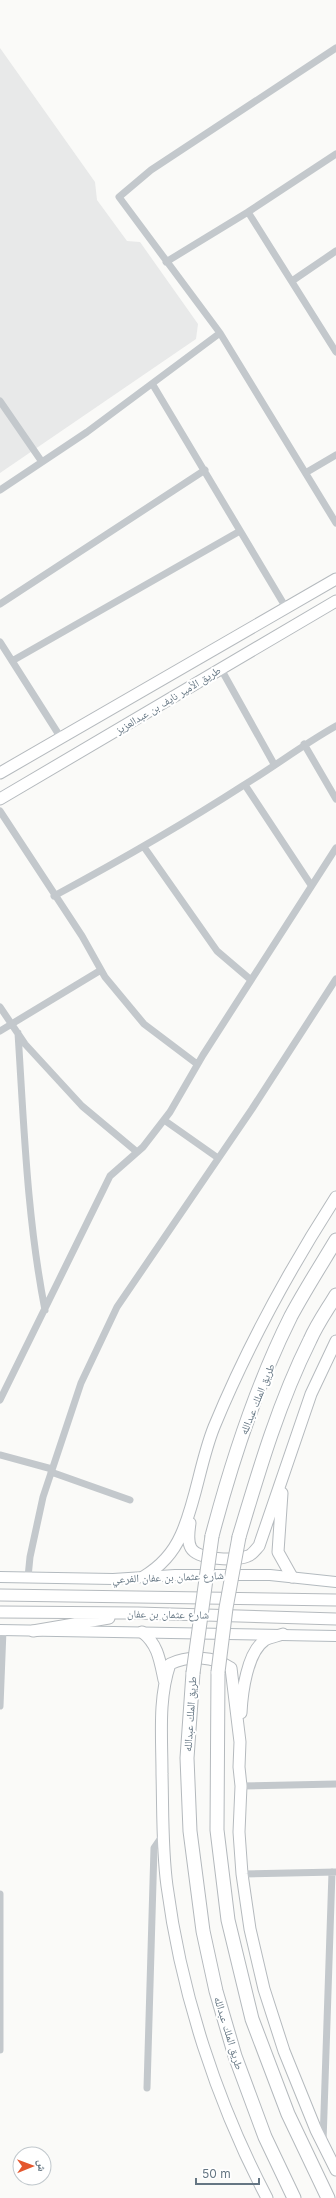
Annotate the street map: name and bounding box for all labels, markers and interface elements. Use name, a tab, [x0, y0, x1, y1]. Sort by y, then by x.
street label: طريق الأمير نايف بن عبدالعزيز	[112, 663, 223, 738]
street label: طريق الملك عبدالله	[236, 1361, 278, 1437]
street label: شارع عثمان بن عفان الفرعي	[112, 1568, 224, 1588]
street label: شارع عثمان بن عفان	[127, 1606, 209, 1622]
street label: طريق الملك عبدالله	[180, 1676, 200, 1752]
street label: طريق الملك عبدالله	[211, 1995, 247, 2071]
north arrow	[12, 2146, 52, 2186]
text: ش	[34, 2160, 49, 2172]
scale bar	[196, 2160, 259, 2186]
text: 50 m	[202, 2166, 231, 2181]

